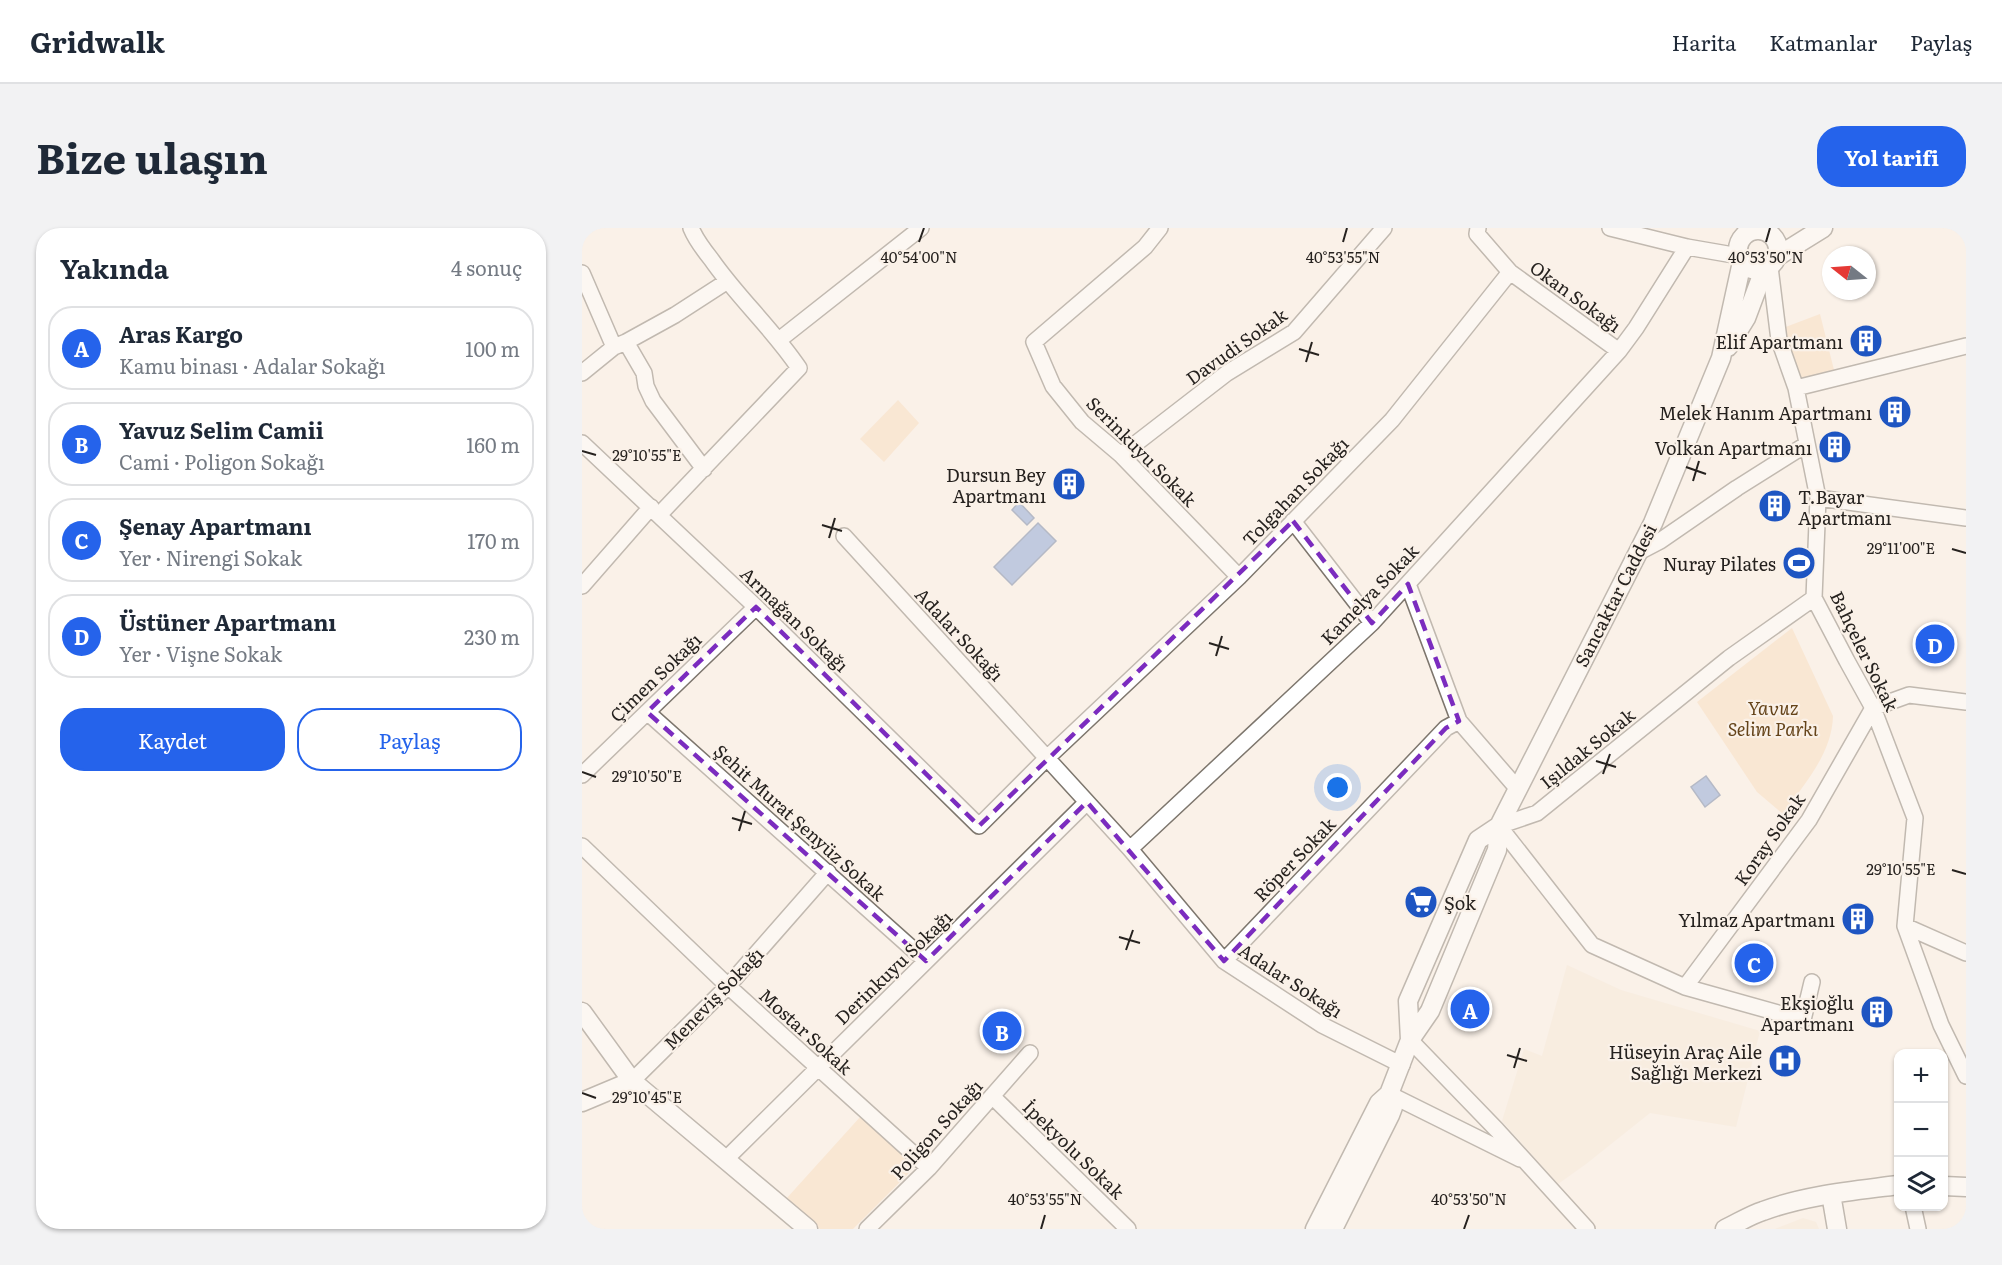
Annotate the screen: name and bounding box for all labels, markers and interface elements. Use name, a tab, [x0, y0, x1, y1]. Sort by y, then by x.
text: Gridwalk	[30, 20, 165, 62]
text: Harita	[1672, 26, 1736, 57]
text: Katmanlar	[1769, 26, 1877, 57]
text: Paylaş	[1910, 26, 1972, 57]
text: Bize ulaşın	[36, 125, 268, 187]
button: Yol tarifi	[1817, 126, 1966, 187]
text: 40°54'00"N	[881, 245, 957, 268]
text: 40°53'55"N	[1306, 245, 1380, 268]
text: 40°53'50"N	[1728, 245, 1804, 268]
north arrow	[1822, 246, 1876, 300]
text: Yakında	[60, 248, 169, 287]
text: 4 sonuç	[451, 252, 522, 282]
street label: Okan Sokağı	[1525, 254, 1627, 338]
street label: Davudi Sokak	[1180, 300, 1293, 391]
text: Aras Kargo	[119, 317, 243, 350]
building icon: Elif Apartmanı	[1848, 323, 1884, 359]
place label: Elif Apartmanı	[1715, 328, 1843, 355]
text: A	[74, 333, 89, 363]
text: 100 m	[465, 333, 520, 363]
text: Kamu binası · Adalar Sokağı	[119, 350, 385, 380]
street label: Serinkuyu Sokak	[1081, 390, 1204, 513]
building icon: Melek Hanım Apartmanı	[1877, 394, 1913, 430]
place label: Melek Hanım Apartmanı	[1659, 399, 1872, 426]
text: Yavuz Selim Camii	[119, 413, 324, 446]
text: B	[75, 429, 88, 459]
text: 160 m	[466, 429, 520, 459]
building icon: Volkan Apartmanı	[1817, 429, 1853, 465]
street label: Tolgahan Sokağı	[1236, 430, 1354, 552]
place label: Volkan Apartmanı	[1655, 434, 1812, 461]
text: 29°10'55"E	[612, 443, 682, 466]
text: Cami · Poligon Sokağı	[119, 446, 325, 476]
place label: Dursun Bey Apartmanı	[946, 461, 1047, 509]
building icon: Dursun Bey Apartmanı	[1051, 466, 1087, 502]
place label: T.Bayar Apartmanı	[1798, 483, 1892, 531]
building icon: T.Bayar Apartmanı	[1757, 488, 1793, 524]
text: Şenay Apartmanı	[119, 509, 312, 542]
street label: Sancaktar Caddesi	[1567, 519, 1663, 671]
text: C	[74, 525, 89, 555]
text: 170 m	[467, 525, 520, 555]
text: 29°11'00"E	[1867, 536, 1935, 559]
street label: Kamelya Sokak	[1314, 537, 1425, 650]
text: Yer · Nirengi Sokak	[119, 542, 302, 572]
sports icon: Nuray Pilates	[1781, 545, 1817, 581]
place label: Nuray Pilates	[1663, 550, 1776, 577]
street label: Armağan Sokağı	[735, 560, 855, 678]
street label: Adalar Sokağı	[909, 581, 1011, 687]
street label: Bahçeler Sokak	[1824, 586, 1906, 717]
text: Üstüner Apartmanı	[119, 605, 336, 638]
text: D	[74, 621, 89, 651]
text: 230 m	[464, 621, 520, 651]
pin: D	[1916, 622, 1954, 666]
street label: Çimen Sokağı	[603, 626, 707, 728]
text: Yer · Vişne Sokak	[119, 638, 282, 668]
park label: Yavuz Selim Parkı	[1728, 694, 1819, 742]
street label: Işıldak Sokak	[1534, 701, 1641, 795]
button: Kaydet	[60, 708, 285, 771]
button: Paylaş	[297, 708, 522, 771]
street label: Şehit Murat Şenyüz Sokak	[708, 737, 893, 907]
text: 29°10'50"E	[612, 764, 682, 787]
your location	[1323, 773, 1352, 802]
street label: Koray Sokak	[1727, 786, 1811, 891]
street label: Röper Sokak	[1247, 810, 1342, 907]
text: 29°10'55"E	[1866, 857, 1936, 880]
supermarket icon: Şok	[1403, 884, 1439, 920]
place label: Şok	[1444, 889, 1477, 916]
building icon: Yılmaz Apartmanı	[1840, 901, 1876, 937]
street label: Derinkuyu Sokağı	[828, 904, 958, 1030]
place label: Yılmaz Apartmanı	[1678, 906, 1835, 933]
street label: Adalar Sokağı	[1234, 936, 1348, 1024]
street label: Meneviş Sokağı	[657, 940, 769, 1056]
pin: C	[1734, 940, 1774, 986]
street label: Mostar Sokak	[753, 982, 859, 1081]
pin: A	[1450, 986, 1490, 1032]
place label: Ekşioğlu Apartmanı	[1760, 989, 1854, 1037]
building icon: Ekşioğlu Apartmanı	[1859, 994, 1895, 1030]
pin: B	[982, 1008, 1022, 1054]
place label: Hüseyin Araç Aile Sağlığı Merkezi	[1609, 1038, 1762, 1086]
hospital icon: Hüseyin Araç Aile Sağlığı Merkezi	[1767, 1043, 1803, 1079]
map controls	[1894, 1049, 1948, 1211]
button: +	[1894, 1049, 1948, 1103]
street label: Poligon Sokağı	[884, 1073, 988, 1185]
text: 29°10'45"E	[612, 1085, 682, 1108]
street label: İpekyolu Sokak	[1017, 1093, 1132, 1205]
button: −	[1894, 1103, 1948, 1157]
button: layers	[1894, 1157, 1948, 1211]
text: 40°53'55"N	[1008, 1187, 1082, 1210]
text: 40°53'50"N	[1431, 1187, 1507, 1210]

